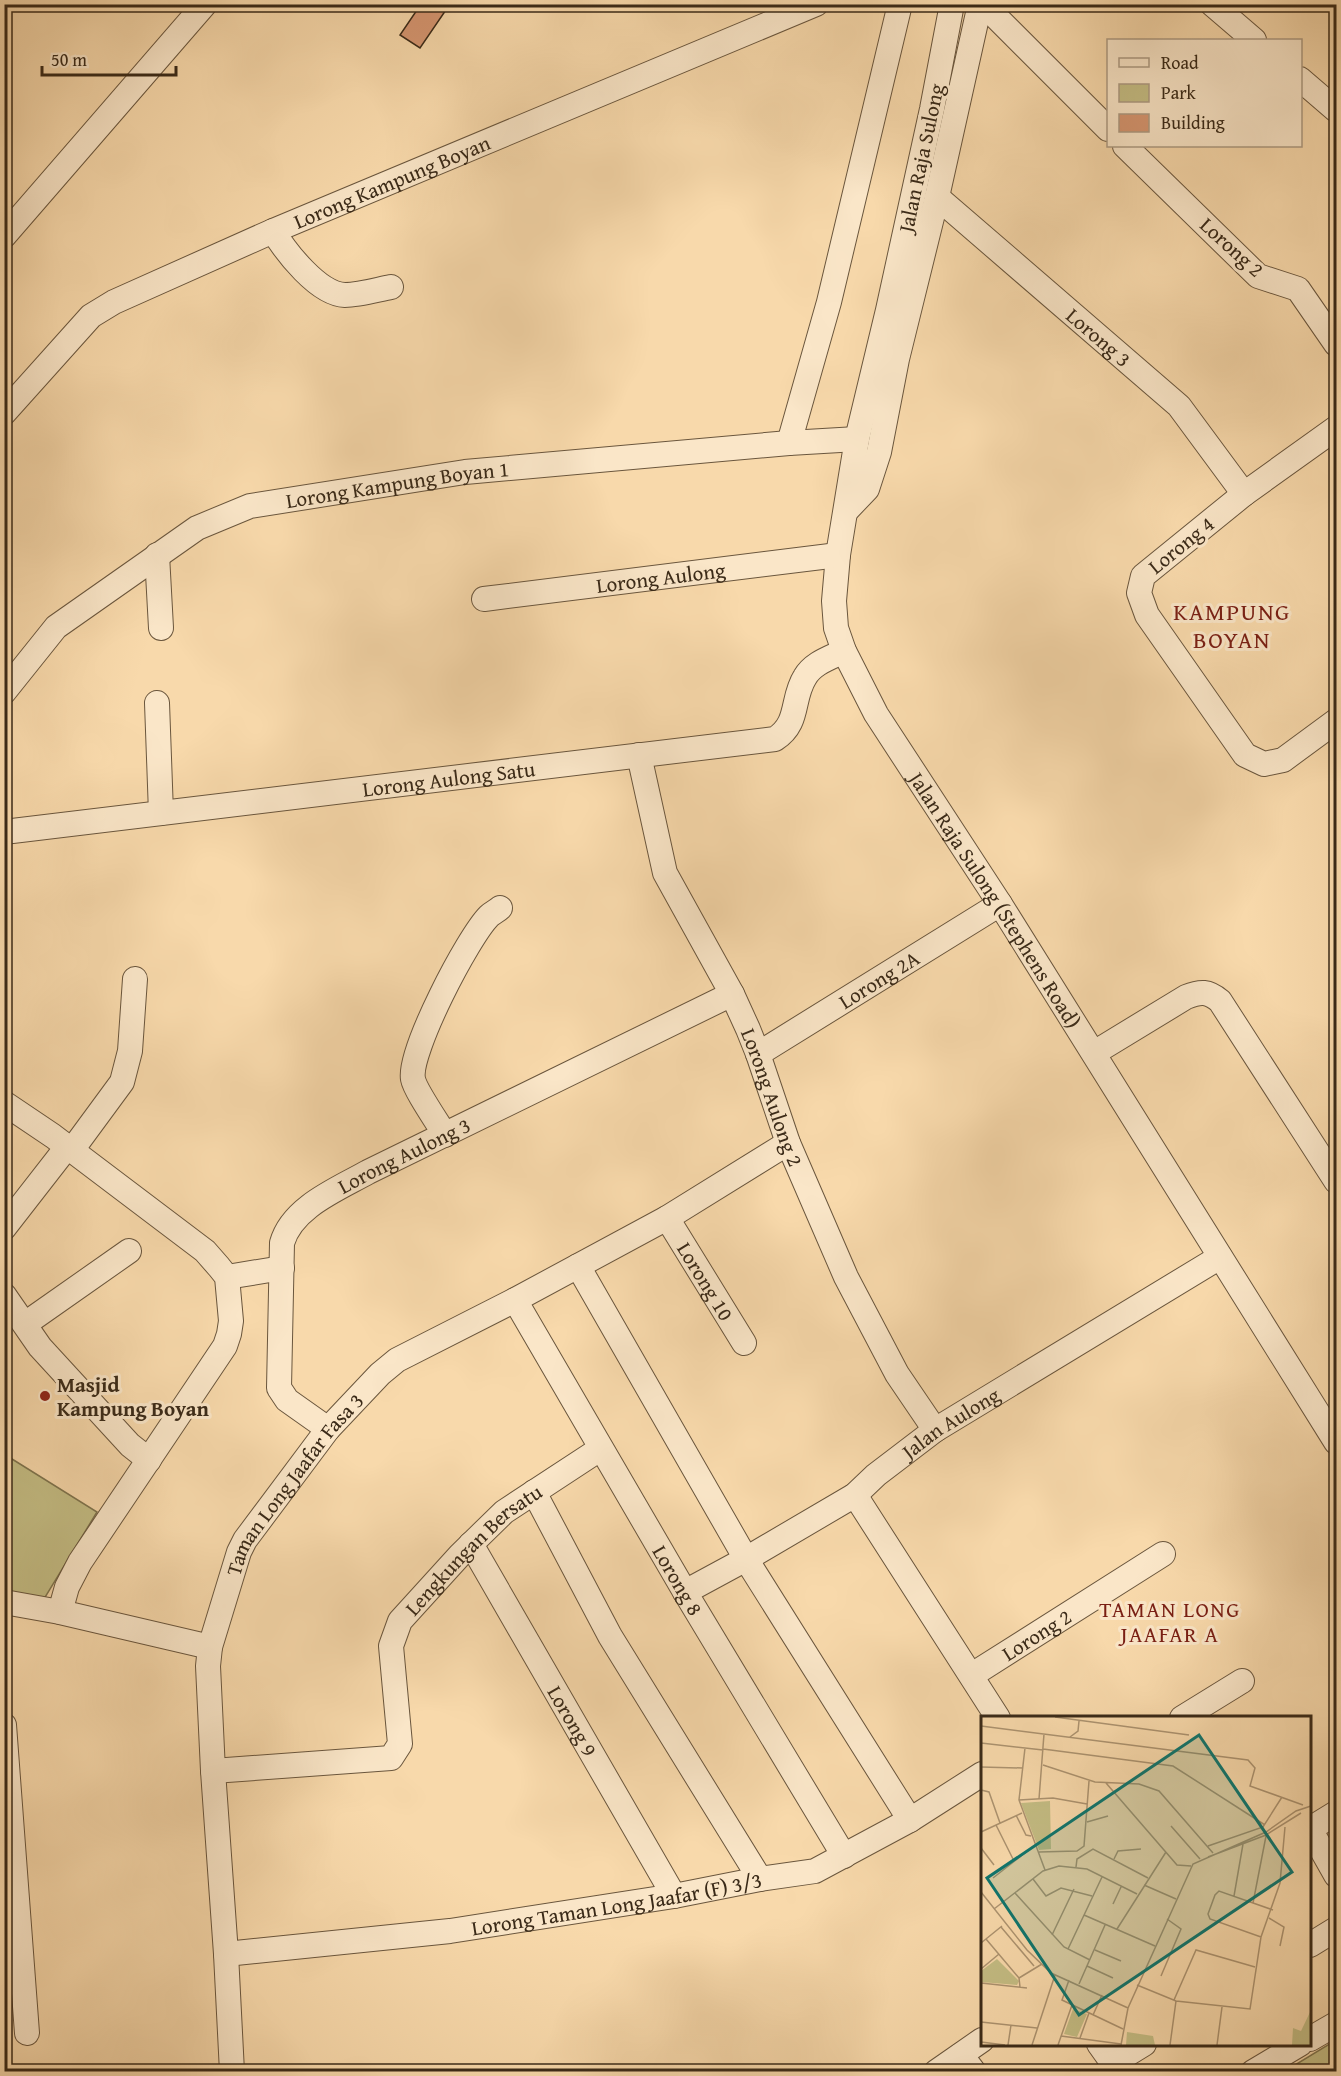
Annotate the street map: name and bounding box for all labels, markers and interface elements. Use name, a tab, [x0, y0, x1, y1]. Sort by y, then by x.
scale bar	[42, 39, 176, 77]
legend	[1107, 39, 1302, 147]
text: 50 m	[51, 46, 87, 73]
text: Road	[1161, 49, 1199, 76]
text: Park	[1161, 79, 1197, 106]
street label: Jalan Raja Sulong	[889, 80, 952, 238]
text: Building	[1161, 109, 1225, 136]
street label: Lorong Kampung Boyan	[289, 126, 495, 236]
street label: Lorong 2	[1193, 210, 1271, 284]
street label: Lorong 3	[1060, 300, 1138, 374]
street label: Lorong Kampung Boyan 1	[284, 453, 510, 516]
street label: Lorong 4	[1141, 509, 1221, 581]
street label: Lorong Aulong	[594, 554, 728, 600]
district label: KAMPUNG BOYAN	[1173, 594, 1291, 657]
street label: Lorong Aulong Satu	[361, 752, 537, 804]
street label: Jalan Raja Sulong (Stephens Road)	[900, 763, 1089, 1034]
street label: Lorong 2A	[832, 942, 925, 1016]
street label: Lorong Aulong 2	[734, 1023, 812, 1171]
street label: Lorong Aulong 3	[332, 1109, 475, 1201]
street label: Lorong 10	[670, 1236, 742, 1326]
place label: Masjid Kampung Boyan	[57, 1369, 209, 1424]
street label: Jalan Aulong	[892, 1379, 1006, 1468]
street label: Taman Long Jaafar Fasa 3	[217, 1385, 370, 1579]
marker: Masjid Kampung Boyan	[38, 1389, 52, 1403]
street label: Lengkungan Bersatu	[397, 1475, 549, 1622]
street label: Lorong 8	[645, 1539, 711, 1621]
district label: TAMAN LONG JAAFAR A	[1099, 1593, 1241, 1650]
street label: Lorong 2	[995, 1601, 1077, 1668]
street label: Lorong 9	[540, 1680, 606, 1762]
inset map	[981, 1716, 1311, 2046]
street label: Lorong Taman Long Jaafar (F) 3/3	[469, 1863, 764, 1943]

